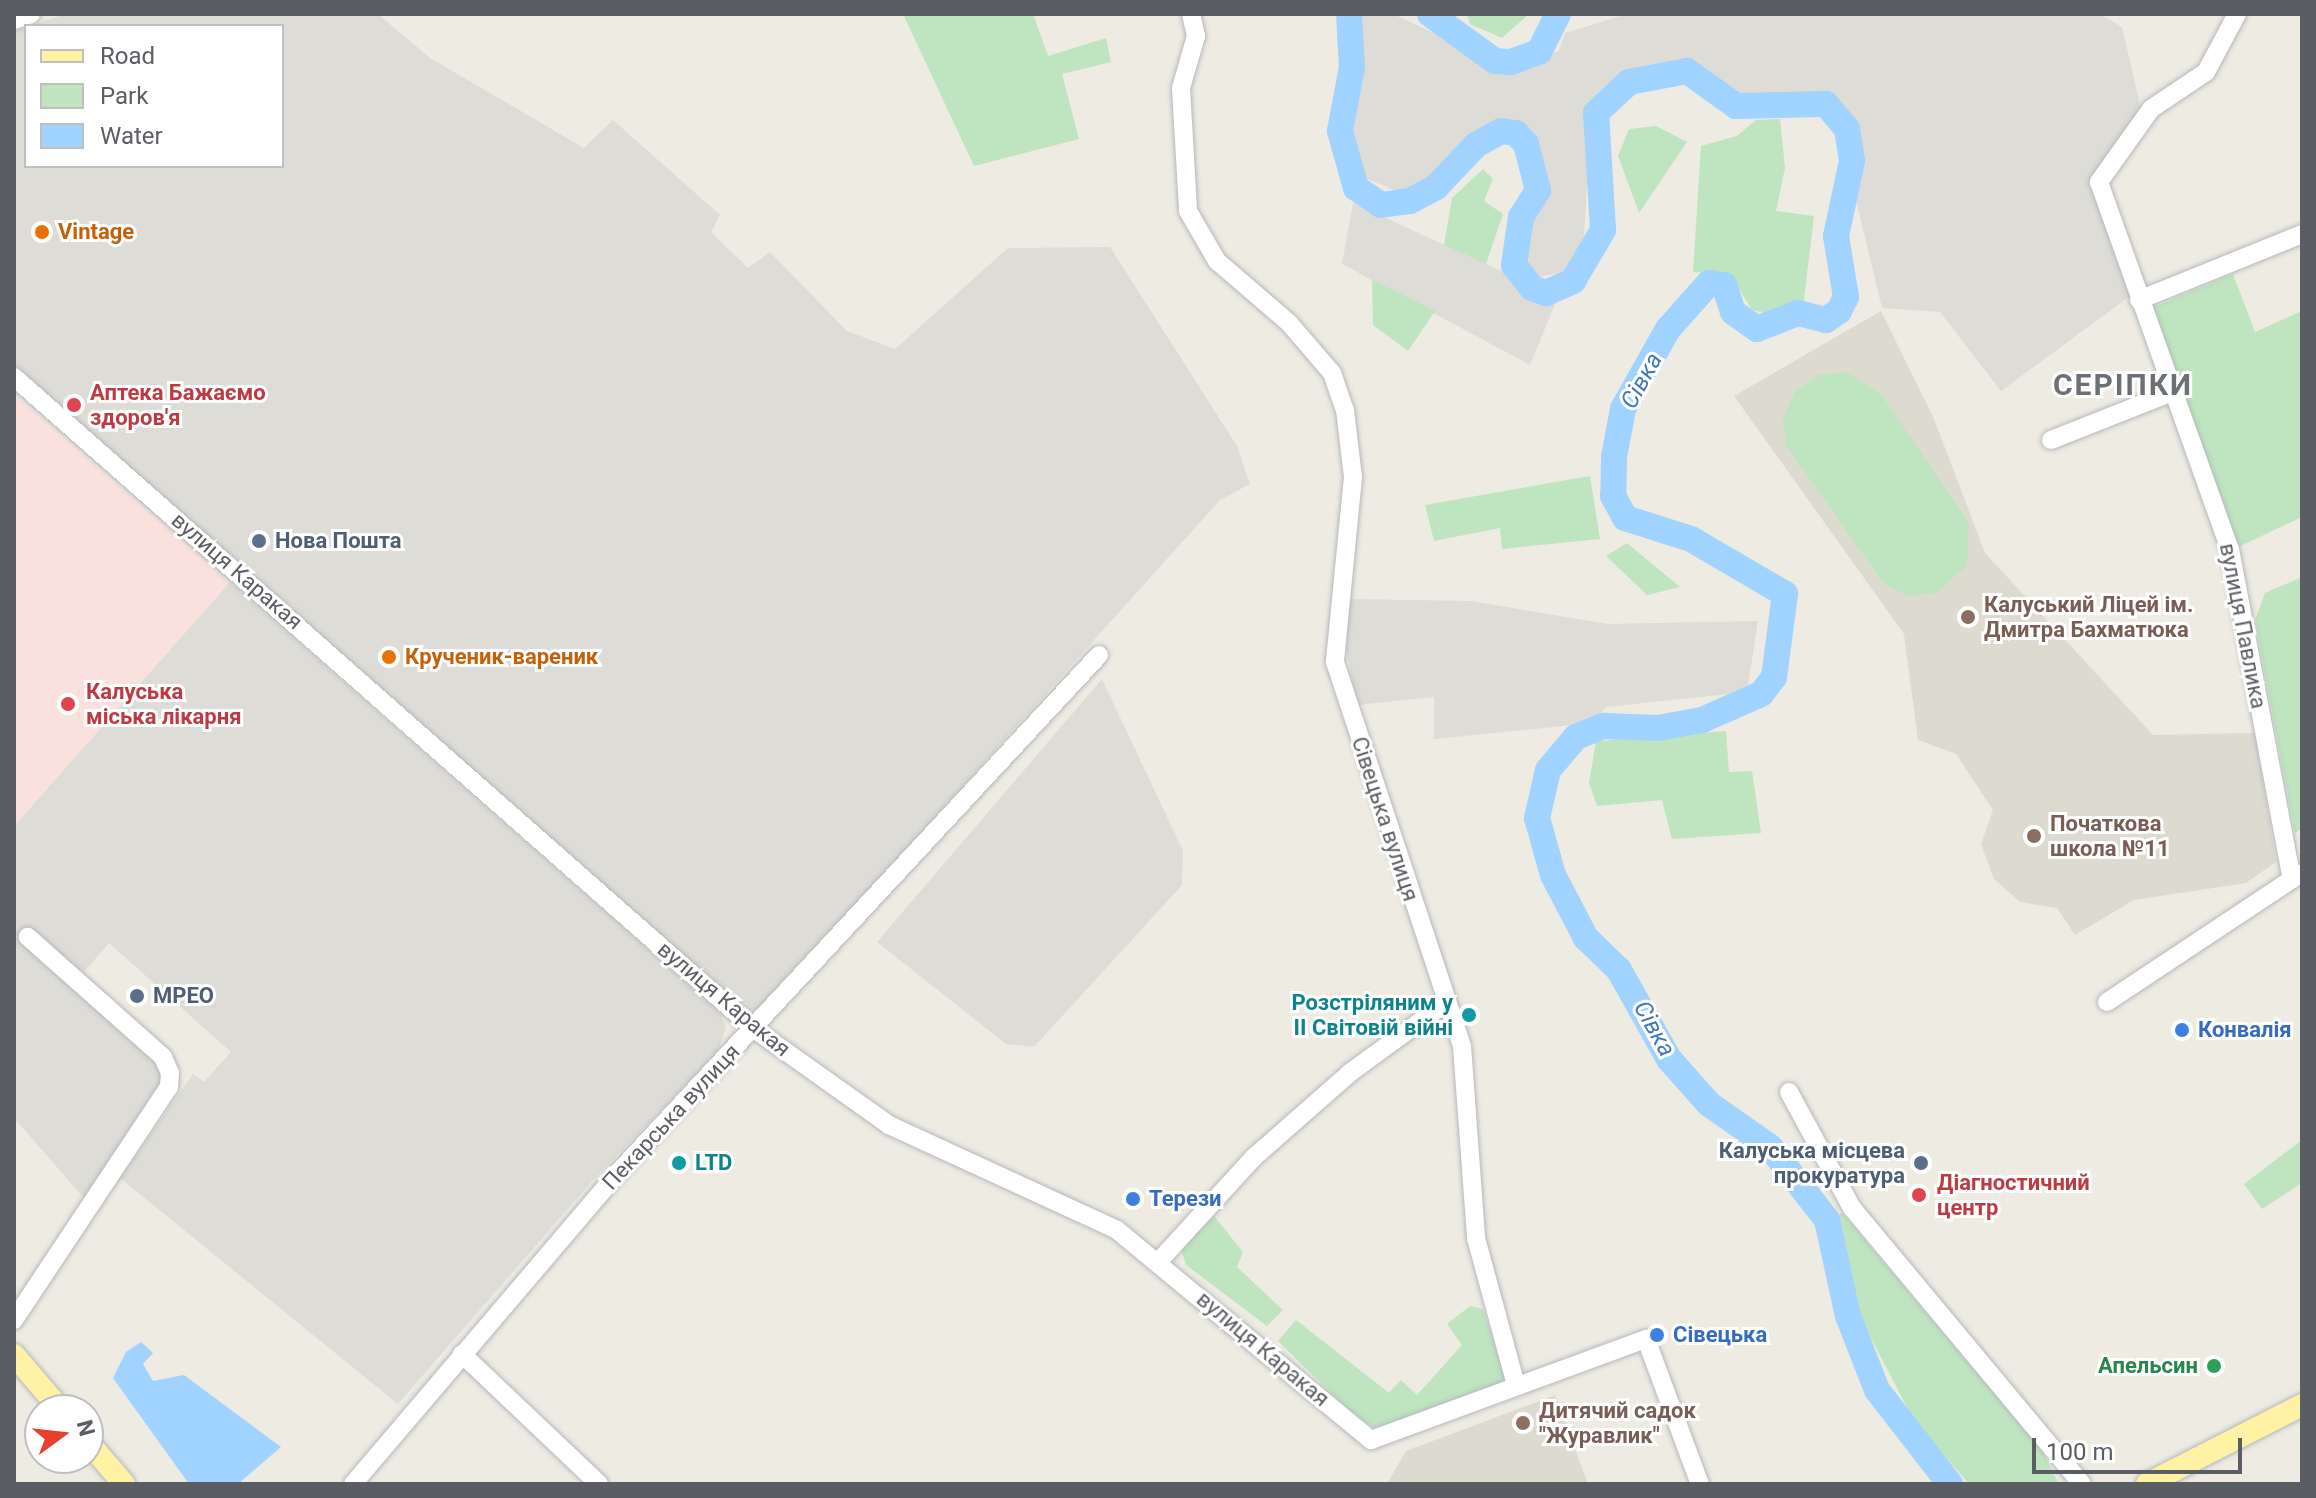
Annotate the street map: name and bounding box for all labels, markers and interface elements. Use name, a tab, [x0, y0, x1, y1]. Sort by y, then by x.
legend	[24, 24, 284, 168]
text: Road	[100, 42, 155, 70]
text: Park	[100, 82, 148, 110]
text: Water	[100, 122, 163, 150]
place label: Vintage	[58, 219, 134, 245]
marker: Vintage	[33, 223, 51, 241]
water label: Сівка	[1615, 348, 1669, 414]
district label: СЕРІПКИ	[2053, 367, 2193, 403]
place label: Аптека Бажаємо здоров'я	[90, 379, 266, 430]
marker: Аптека Бажаємо здоров'я	[65, 396, 83, 414]
street label: вулиця Каракая	[166, 507, 308, 635]
place label: Нова Пошта	[275, 528, 402, 554]
marker: Нова Пошта	[250, 532, 268, 550]
street label: вулиця Павлика	[2214, 541, 2272, 711]
place label: Калуський Ліцей ім. Дмитра Бахматюка	[1984, 591, 2193, 642]
marker: Калуський Ліцей ім. Дмитра Бахматюка	[1959, 608, 1977, 626]
place label: Крученик-вареник	[405, 644, 598, 670]
marker: Крученик-вареник	[380, 648, 398, 666]
place label: Калуська міська лікарня	[86, 678, 241, 730]
marker: Калуська міська лікарня	[57, 693, 79, 715]
street label: Сівецька вулиця	[1346, 733, 1424, 905]
place label: Початкова школа №11	[2050, 810, 2170, 862]
marker: Початкова школа №11	[2025, 827, 2043, 845]
street label: вулиця Каракая	[652, 936, 796, 1062]
place label: МРЕО	[153, 983, 214, 1009]
marker: МРЕО	[128, 987, 146, 1005]
place label: Розстріляним у II Світовій війні	[1291, 989, 1453, 1040]
water label: Сівка	[1627, 996, 1681, 1062]
marker: Розстріляним у II Світовій війні	[1460, 1006, 1478, 1024]
place label: Конвалія	[2198, 1017, 2292, 1043]
marker: Конвалія	[2173, 1021, 2191, 1039]
street label: Пекарська вулиця	[597, 1039, 745, 1195]
place label: Калуська місцева прокуратура	[1719, 1137, 1905, 1188]
place label: LTD	[695, 1150, 732, 1176]
marker: LTD	[670, 1154, 688, 1172]
marker: Калуська місцева прокуратура	[1912, 1154, 1930, 1172]
place label: Діагностичний центр	[1937, 1169, 2090, 1220]
marker: Діагностичний центр	[1908, 1184, 1930, 1206]
place label: Терези	[1149, 1186, 1222, 1212]
marker: Терези	[1124, 1190, 1142, 1208]
street label: вулиця Каракая	[1191, 1286, 1335, 1412]
place label: Сівецька	[1673, 1322, 1767, 1348]
marker: Сівецька	[1648, 1326, 1666, 1344]
place label: Апельсин	[2098, 1353, 2198, 1379]
marker: Апельсин	[2205, 1357, 2223, 1375]
north arrow	[24, 1394, 104, 1474]
place label: Дитячий садок "Журавлик"	[1539, 1397, 1696, 1448]
marker: Дитячий садок "Журавлик"	[1514, 1414, 1532, 1432]
text: N	[72, 1417, 100, 1439]
scale bar	[2036, 1422, 2246, 1472]
text: 100 m	[2046, 1438, 2113, 1466]

